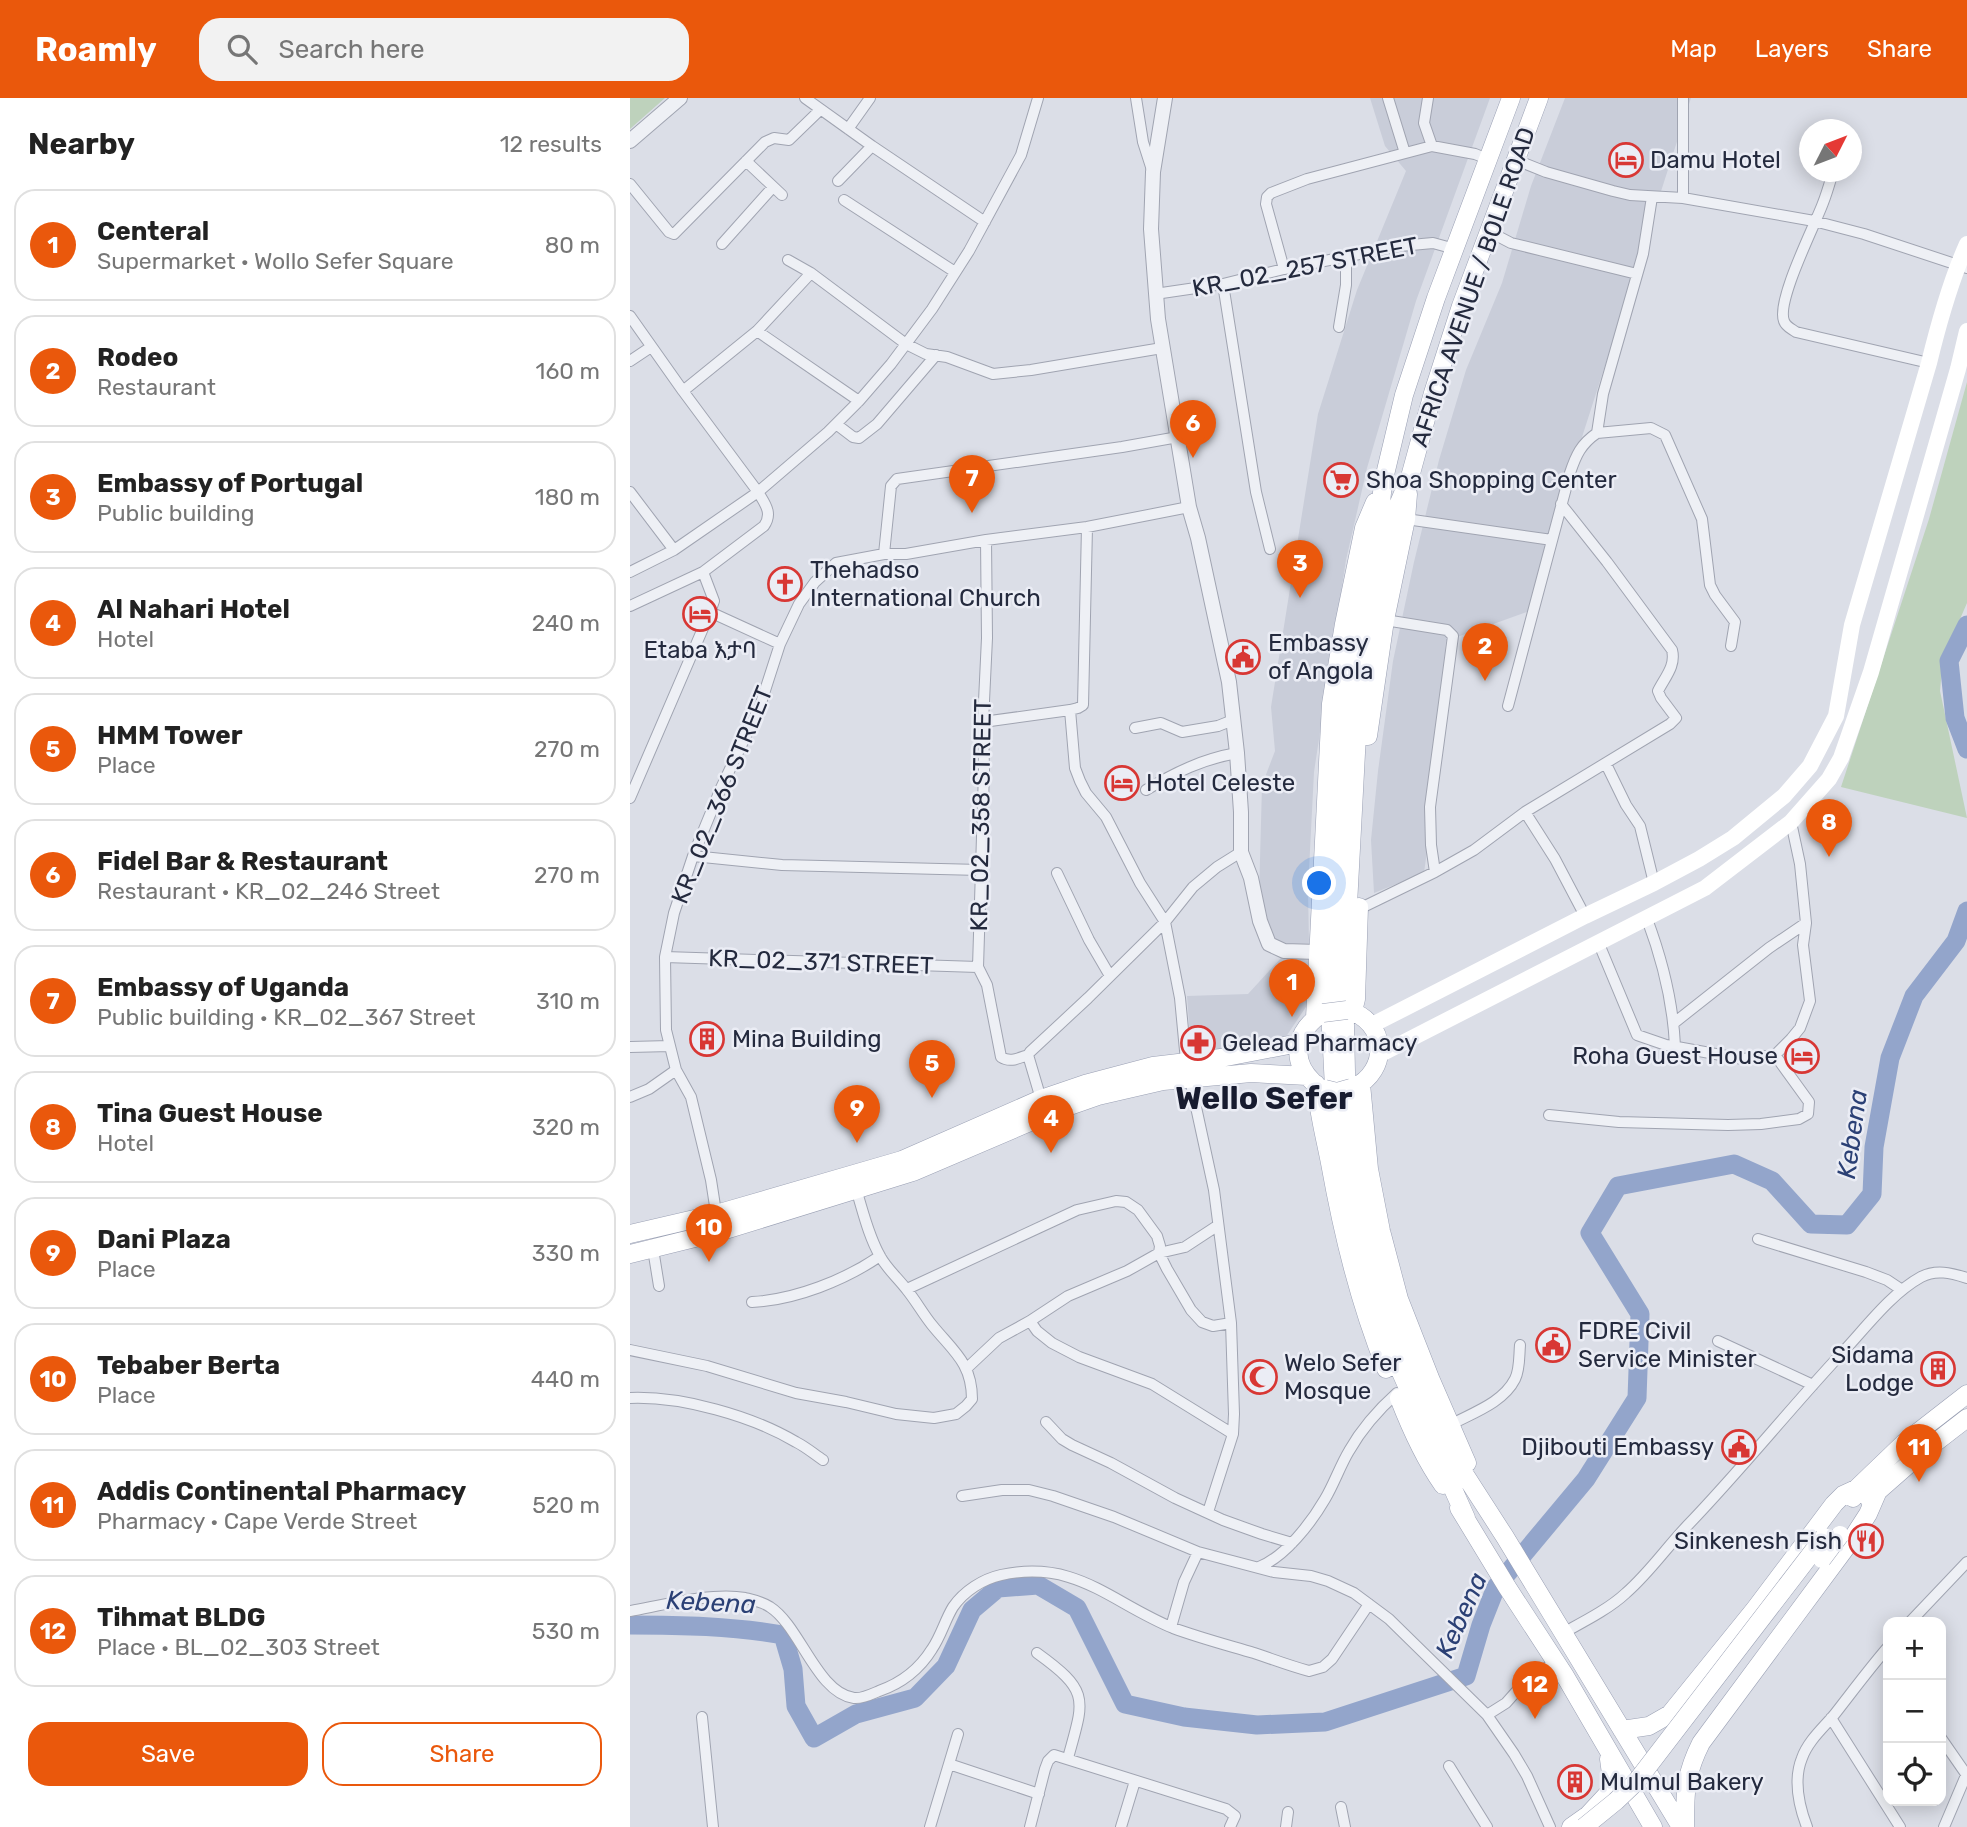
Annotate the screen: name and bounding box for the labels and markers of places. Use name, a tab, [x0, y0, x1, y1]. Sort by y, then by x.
hotel icon: Damu Hotel	[1607, 141, 1645, 179]
place label: Damu Hotel	[1650, 146, 1781, 174]
pin: 6	[1170, 400, 1216, 458]
pin: 7	[949, 455, 995, 513]
supermarket icon: Shoa Shopping Center	[1322, 461, 1360, 499]
place label: Shoa Shopping Center	[1366, 466, 1617, 494]
pin: 3	[1277, 540, 1323, 598]
place label: Thehadso International Church	[810, 556, 1041, 612]
church icon: Thehadso International Church	[766, 565, 804, 603]
hotel icon: Etaba እታባ	[681, 595, 719, 633]
pin: 2	[1462, 623, 1508, 681]
place label: Embassy of Angola	[1268, 629, 1373, 685]
place label: Etaba እታባ	[643, 636, 757, 664]
public building icon: Embassy of Angola	[1224, 638, 1262, 676]
hotel icon: Hotel Celeste	[1103, 764, 1141, 802]
place label: Hotel Celeste	[1146, 769, 1295, 797]
pin: 8	[1806, 799, 1852, 857]
pin: 1	[1269, 959, 1315, 1017]
building icon: Mina Building	[688, 1020, 726, 1058]
pharmacy icon: Gelead Pharmacy	[1179, 1024, 1217, 1062]
place label: Mina Building	[732, 1025, 882, 1053]
place label: Gelead Pharmacy	[1222, 1029, 1418, 1057]
hotel icon: Roha Guest House	[1783, 1037, 1821, 1075]
pin: 5	[909, 1040, 955, 1098]
place label: Roha Guest House	[1572, 1042, 1778, 1070]
pin: 9	[834, 1085, 880, 1143]
pin: 4	[1028, 1095, 1074, 1153]
pin: 10	[686, 1204, 732, 1262]
place label: FDRE Civil Service Minister	[1578, 1317, 1757, 1373]
public building icon: FDRE Civil Service Minister	[1534, 1326, 1572, 1364]
place label: Sidama Lodge	[1831, 1341, 1914, 1397]
place label: Welo Sefer Mosque	[1284, 1349, 1401, 1405]
building icon: Sidama Lodge	[1919, 1350, 1957, 1388]
mosque icon: Welo Sefer Mosque	[1241, 1358, 1279, 1396]
pin: 11	[1896, 1424, 1942, 1482]
public building icon: Djibouti Embassy	[1720, 1428, 1758, 1466]
place label: Djibouti Embassy	[1521, 1433, 1714, 1461]
restaurant icon: Sinkenesh Fish	[1847, 1522, 1885, 1560]
place label: Sinkenesh Fish	[1674, 1527, 1842, 1555]
pin: 12	[1512, 1661, 1558, 1719]
building icon: Mulmul Bakery	[1556, 1763, 1594, 1801]
place label: Mulmul Bakery	[1600, 1768, 1764, 1796]

